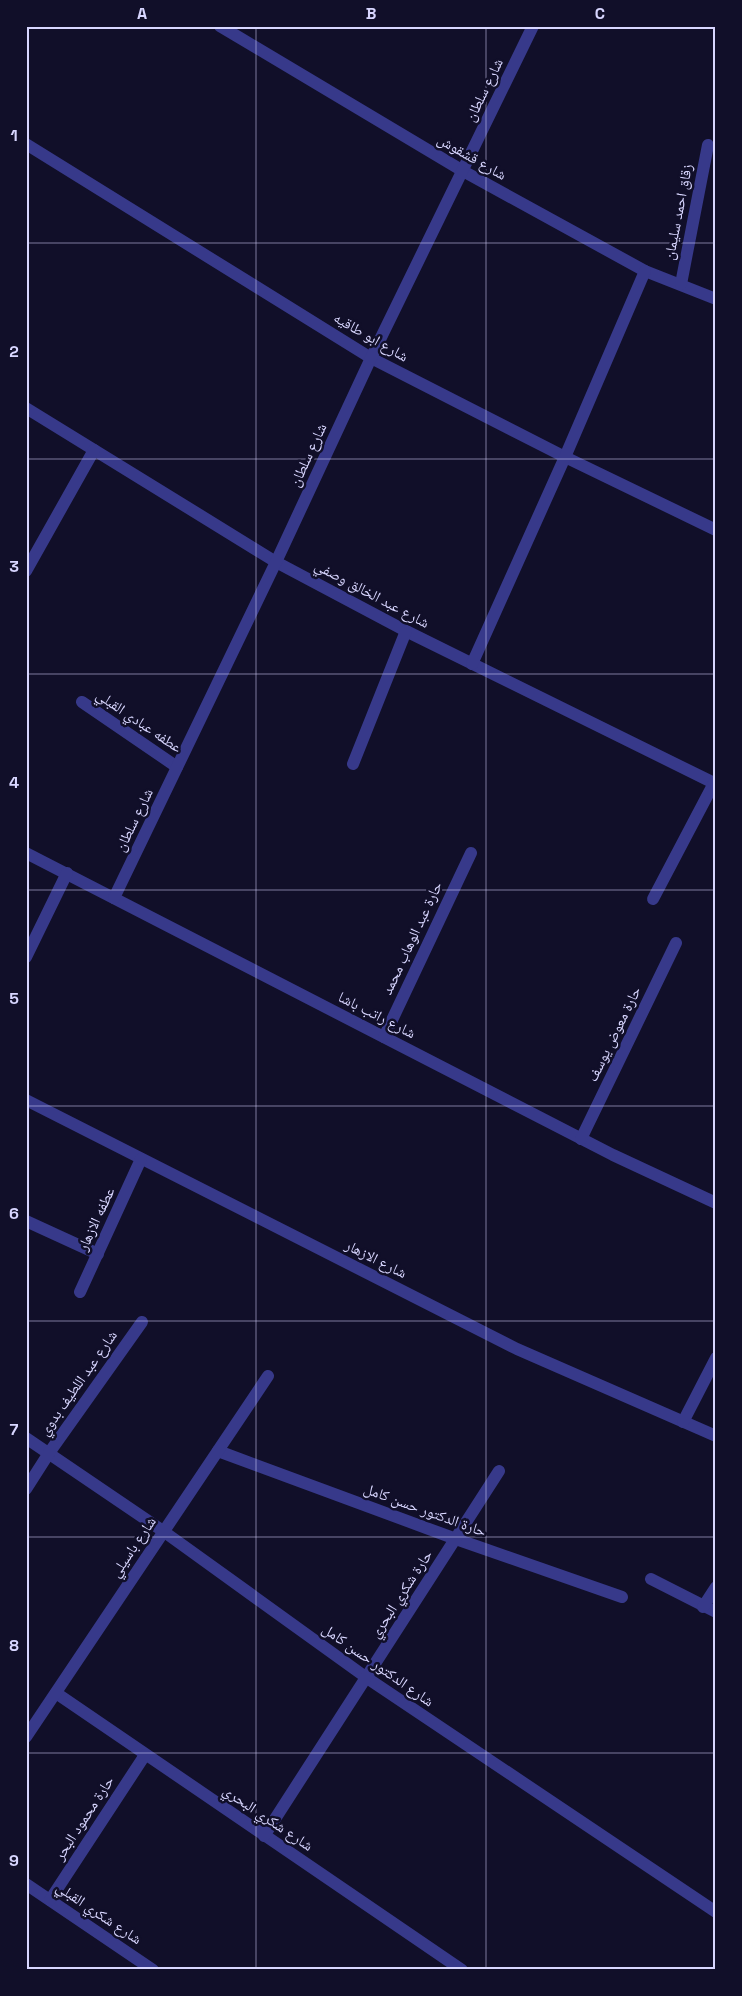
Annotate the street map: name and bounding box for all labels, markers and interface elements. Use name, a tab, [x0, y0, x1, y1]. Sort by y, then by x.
text: A	[137, 3, 147, 24]
text: B	[366, 3, 376, 24]
text: C	[595, 3, 605, 24]
street label: شارع سلطان	[460, 55, 508, 125]
text: 1	[10, 125, 18, 146]
street label: شارع قشقوش	[434, 129, 510, 185]
street label: زقاق احمد سليمان	[659, 162, 697, 262]
street label: شارع ابو طاقيه	[330, 308, 412, 367]
text: 2	[9, 341, 19, 362]
street label: شارع سلطان	[285, 420, 331, 490]
street label: شارع عبد الخالق وصفي	[310, 555, 433, 634]
text: 3	[9, 556, 19, 577]
street label: عطفه عبادي القبلي	[91, 685, 186, 759]
text: 4	[9, 772, 19, 793]
street label: شارع سلطان	[110, 785, 158, 855]
street label: حارة عبد الوهاب محمد	[377, 878, 446, 997]
street label: حارة معوض يوسف	[582, 983, 646, 1085]
street label: شارع راتب باشا	[335, 987, 419, 1043]
text: 5	[9, 988, 19, 1009]
street label: عطفه الازهار	[72, 1184, 119, 1254]
text: 6	[9, 1203, 19, 1224]
street label: شارع الازهار	[341, 1234, 410, 1283]
street label: شارع عبد اللطيف بدوي	[34, 1326, 123, 1441]
text: 7	[10, 1419, 19, 1440]
street label: حارة الدكتور حسن كامل	[361, 1479, 490, 1542]
street label: شارع باسيلي	[105, 1512, 162, 1582]
street label: حارة شكري البحري	[365, 1546, 439, 1643]
street label: شارع الدكتور حسن كامل	[318, 1619, 438, 1711]
text: 8	[9, 1635, 19, 1656]
street label: حارة محمود البحر	[49, 1772, 118, 1864]
street label: شارع شكري البحري	[218, 1780, 317, 1857]
text: 9	[9, 1850, 19, 1871]
street label: شارع شكري القبلي	[51, 1877, 146, 1951]

